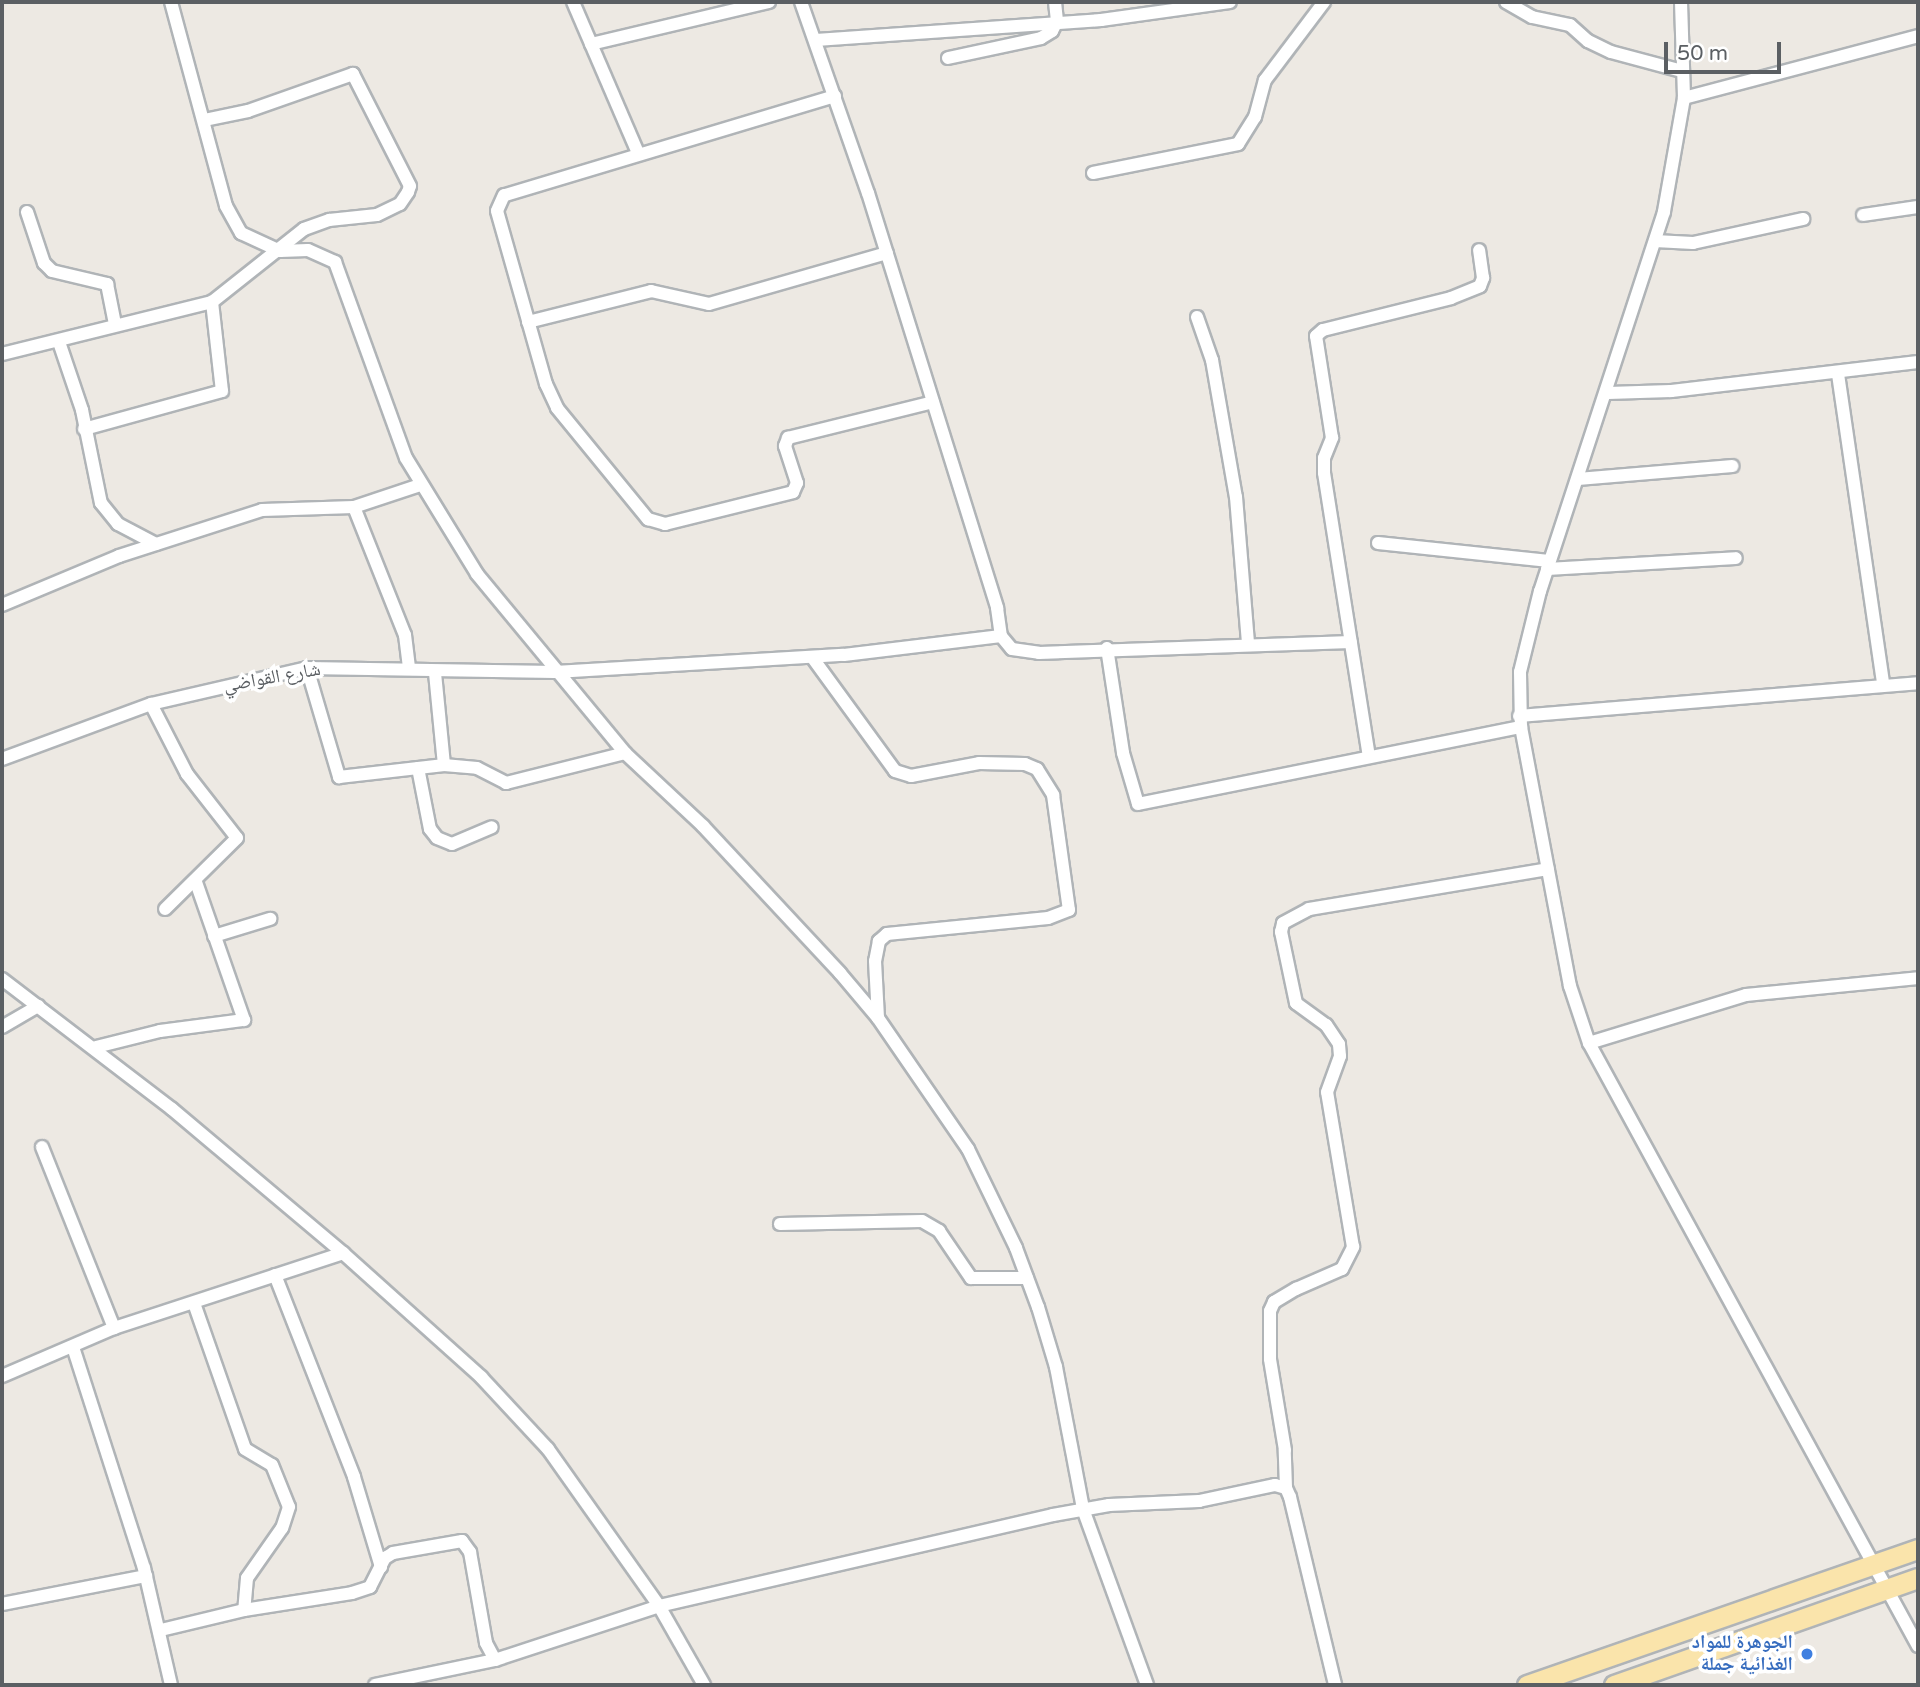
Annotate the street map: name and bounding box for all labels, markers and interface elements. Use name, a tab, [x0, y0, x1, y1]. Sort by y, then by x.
scale bar	[1668, 28, 1785, 72]
text: 50 m	[1677, 41, 1728, 66]
street label: شارع القواضي	[222, 658, 322, 698]
place label: الجوهرة للمواد الغذائية جملة	[1692, 1632, 1793, 1676]
marker: الجوهرة للمواد الغذائية جملة	[1799, 1646, 1815, 1662]

